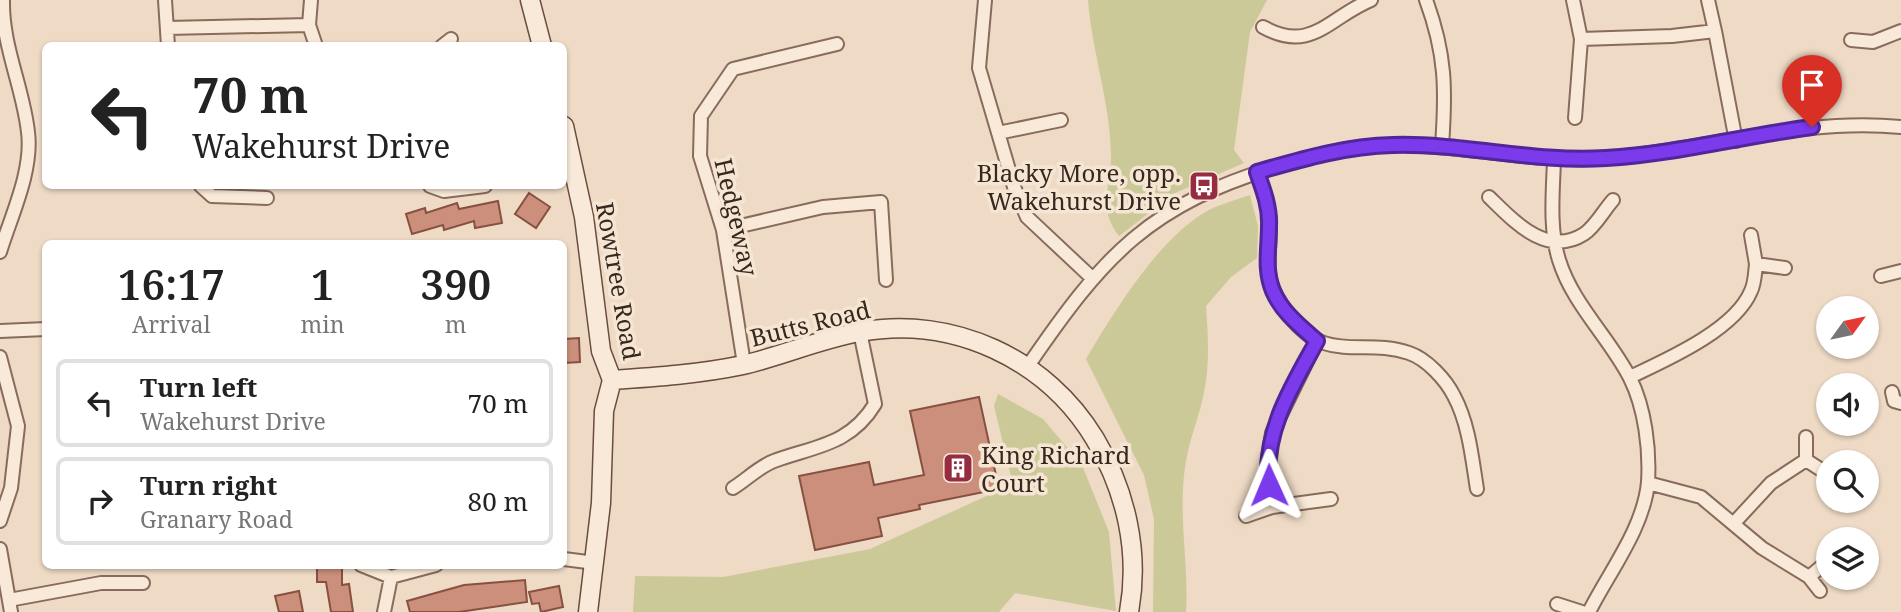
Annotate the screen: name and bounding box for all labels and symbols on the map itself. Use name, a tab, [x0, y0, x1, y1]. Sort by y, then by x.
pin	[1782, 55, 1842, 127]
street label: Hedgeway	[707, 155, 767, 279]
place label: Blacky More, opp. Wakehurst Drive	[977, 156, 1181, 217]
bus stop icon: Blacky More, opp. Wakehurst Drive	[1187, 169, 1221, 203]
street label: Rowtree Road	[589, 199, 649, 363]
street label: Butts Road	[746, 292, 874, 354]
north arrow	[1816, 296, 1880, 359]
place label: King Richard Court	[981, 438, 1130, 499]
position arrow	[1232, 448, 1306, 522]
building icon: King Richard Court	[941, 451, 975, 485]

